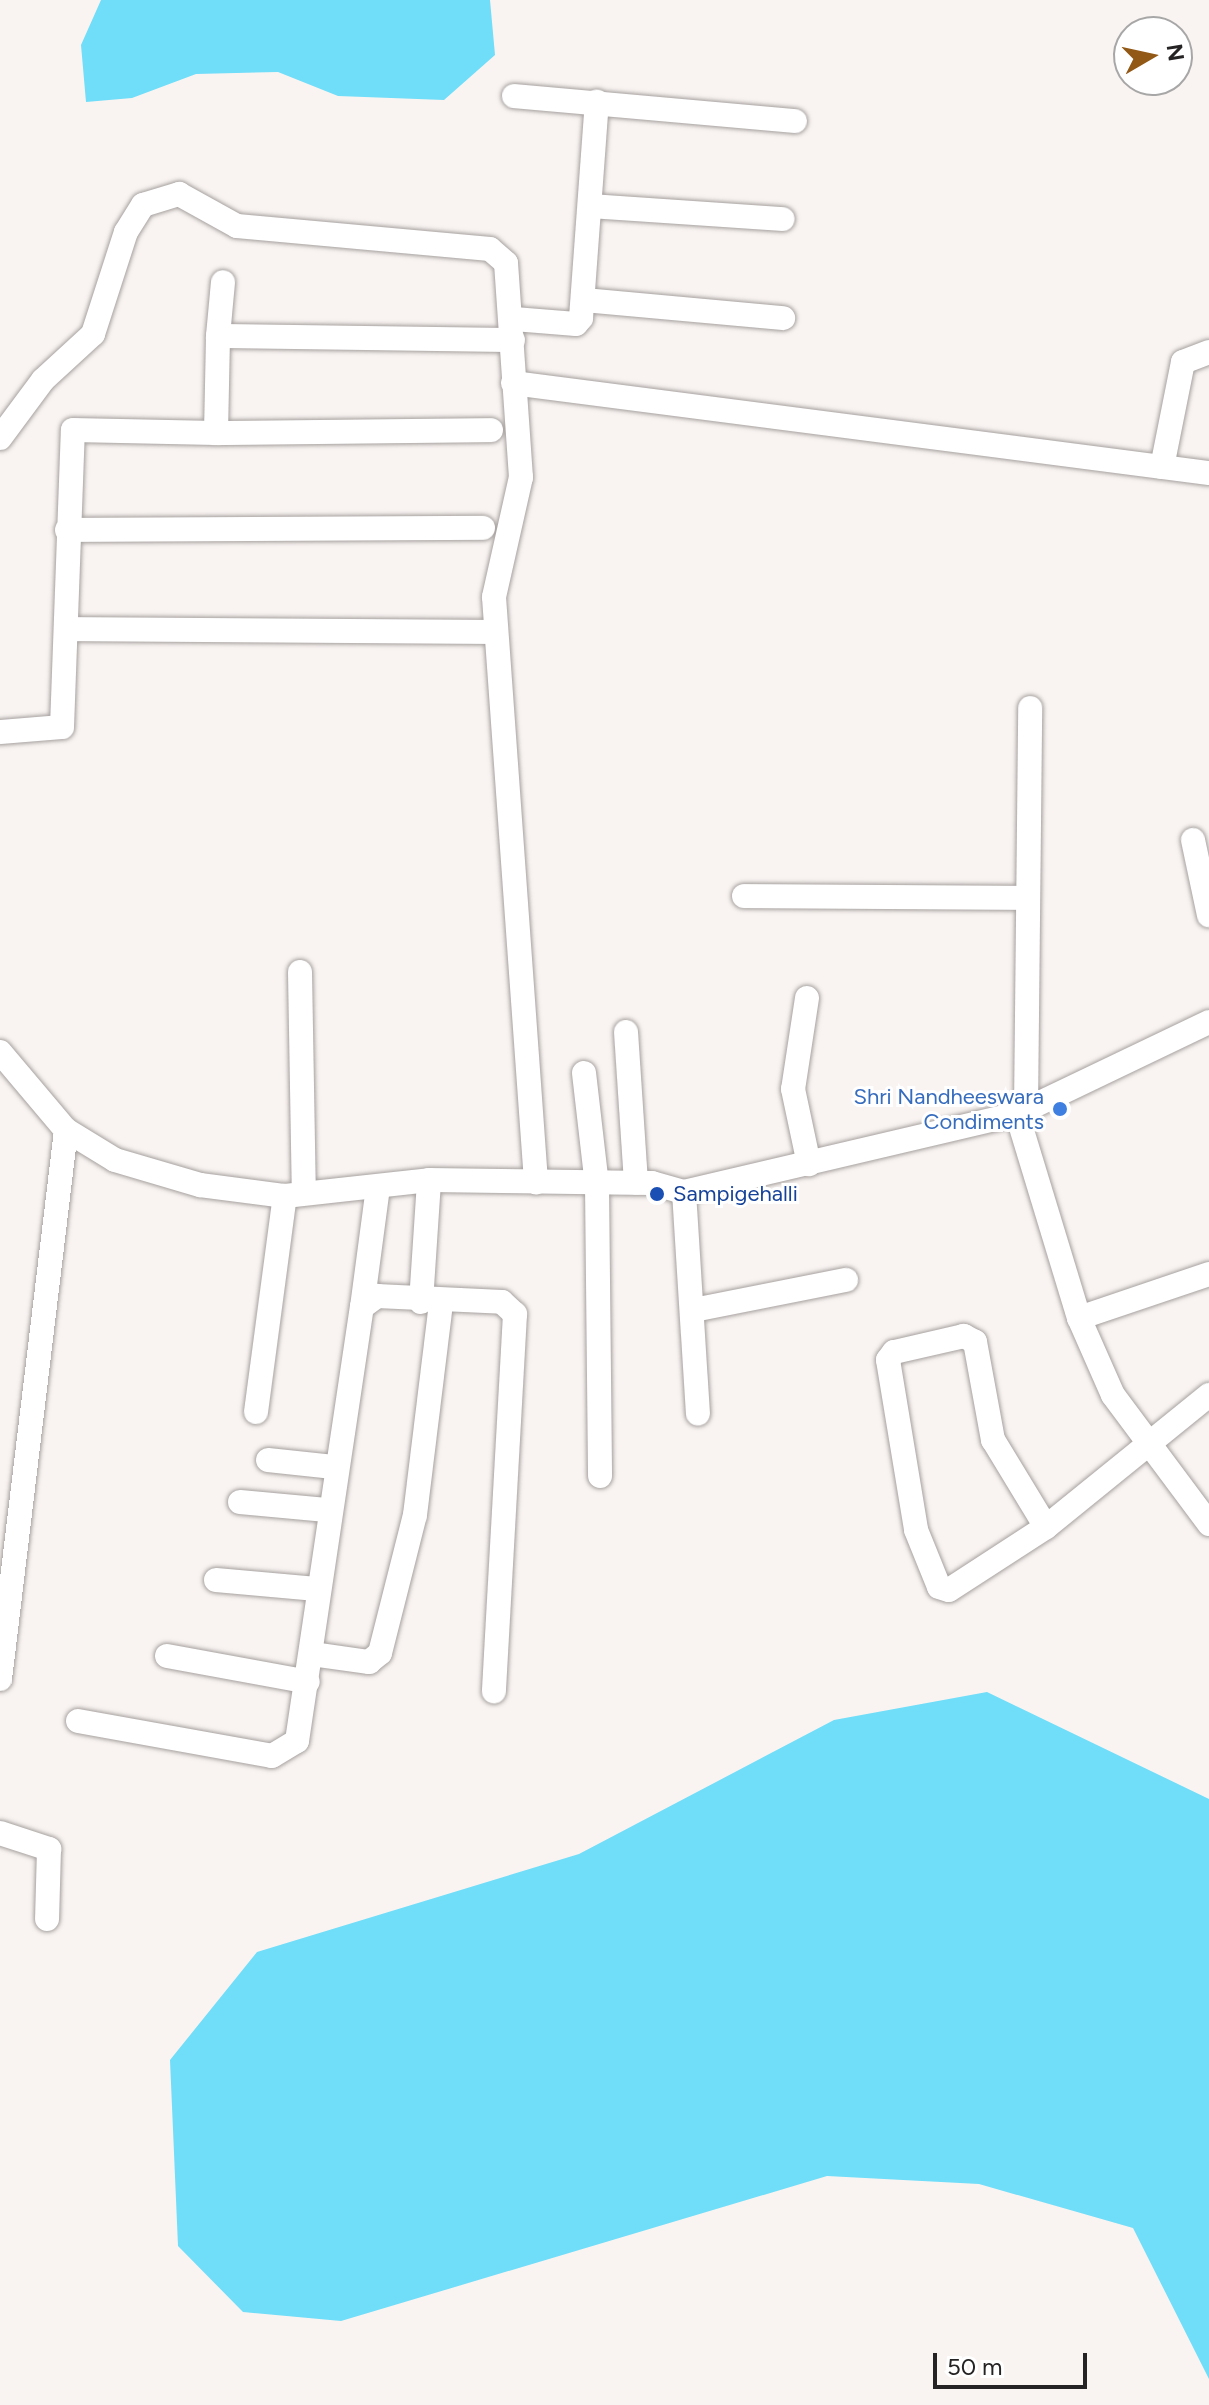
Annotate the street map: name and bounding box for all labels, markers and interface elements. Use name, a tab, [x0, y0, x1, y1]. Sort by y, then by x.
north arrow	[1113, 16, 1193, 96]
text: N	[1161, 42, 1190, 63]
place label: Shri Nandheeswara Condiments	[853, 1083, 1044, 1134]
marker: Shri Nandheeswara Condiments	[1051, 1100, 1069, 1118]
place label: Sampigehalli	[673, 1181, 798, 1207]
marker: Sampigehalli	[648, 1185, 666, 1203]
scale bar	[937, 2337, 1091, 2387]
text: 50 m	[947, 2352, 1003, 2381]

